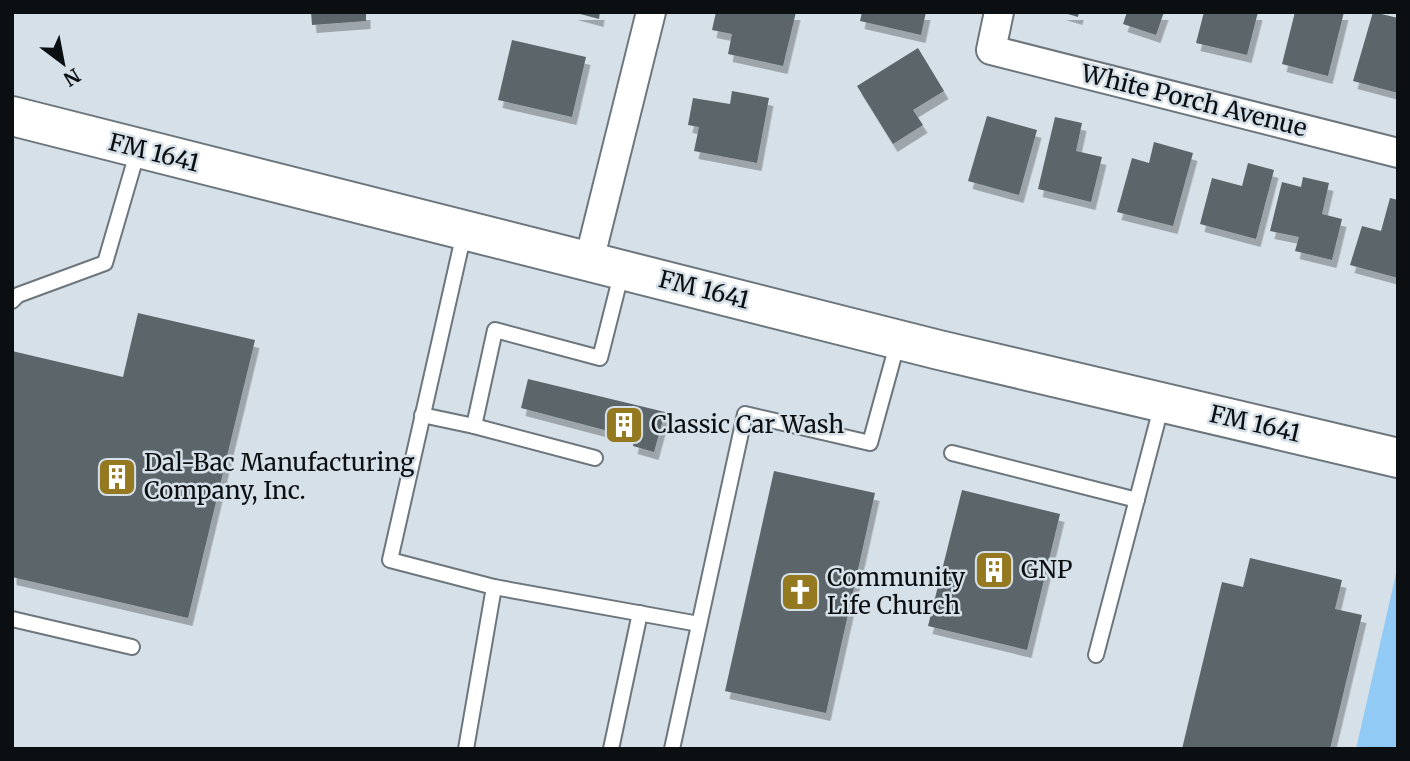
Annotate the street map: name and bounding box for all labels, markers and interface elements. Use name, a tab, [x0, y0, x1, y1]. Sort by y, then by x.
north arrow	[28, 28, 98, 98]
street label: White Porch Avenue	[1077, 57, 1310, 144]
text: N	[59, 63, 85, 92]
street label: FM 1641	[106, 126, 203, 179]
street label: FM 1641	[656, 263, 753, 316]
street label: FM 1641	[1207, 398, 1304, 449]
building icon: Classic Car Wash	[603, 404, 645, 446]
place label: Classic Car Wash	[651, 409, 844, 440]
place label: Dal-Bac Manufacturing Company, Inc.	[144, 447, 415, 506]
building icon: Dal-Bac Manufacturing Company, Inc.	[96, 456, 138, 498]
building icon: GNP	[973, 549, 1015, 591]
place label: GNP	[1021, 554, 1072, 585]
place label: Community Life Church	[827, 562, 965, 621]
church icon: Community Life Church	[779, 571, 821, 613]

